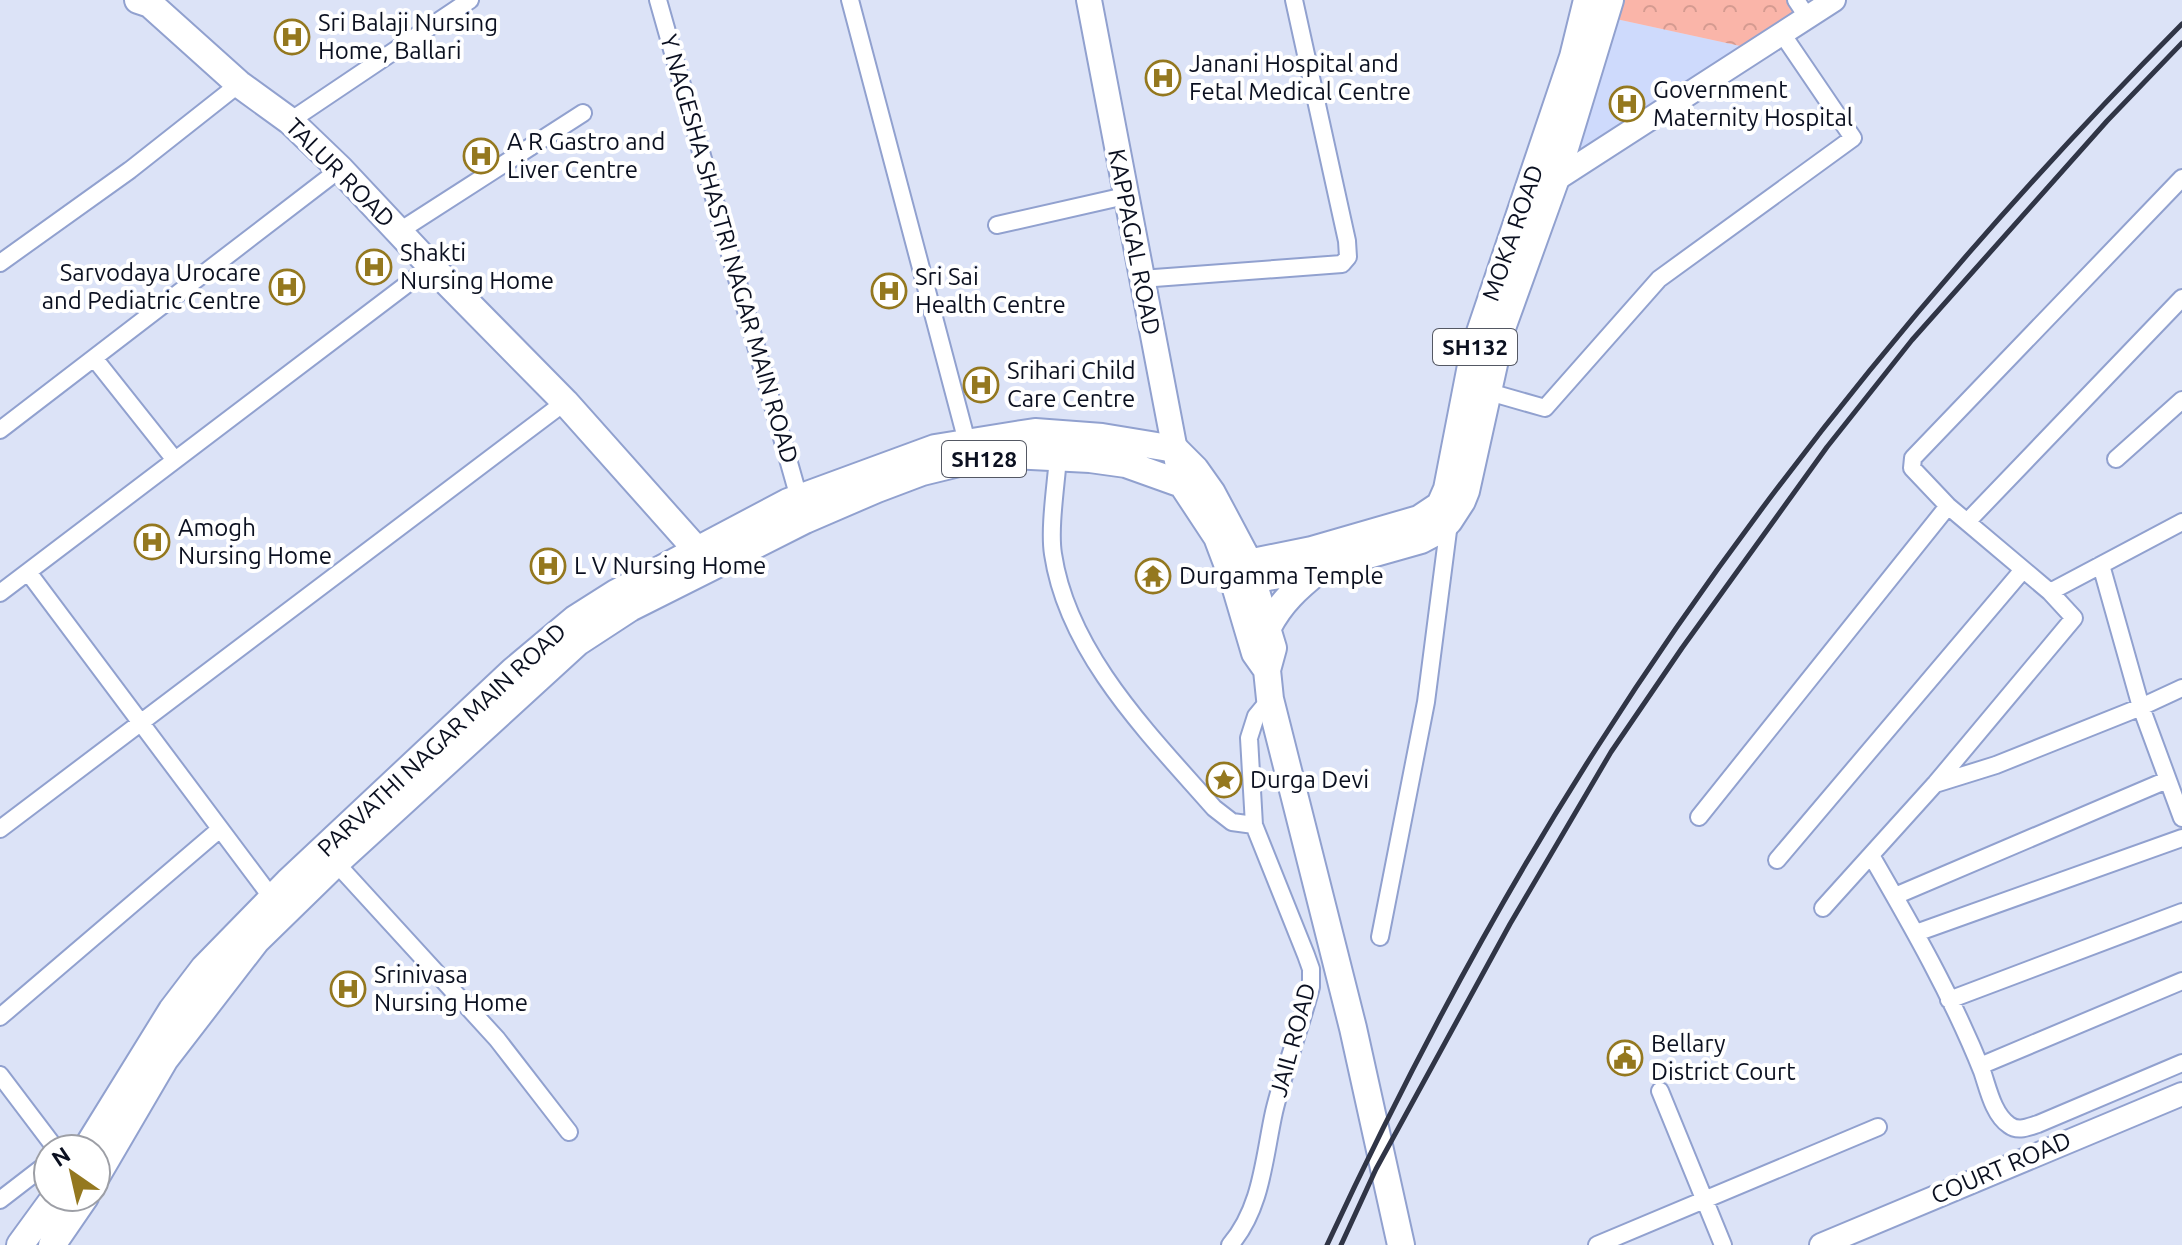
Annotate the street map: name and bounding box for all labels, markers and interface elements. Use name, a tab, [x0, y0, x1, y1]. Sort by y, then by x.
place label: Sri Balaji Nursing Home, Ballari	[318, 9, 498, 64]
hospital icon: Sri Balaji Nursing Home, Ballari	[273, 18, 311, 56]
street label: Y NAGESHA SHASTRI NAGAR MAIN ROAD	[655, 31, 804, 466]
place label: Janani Hospital and Fetal Medical Centre	[1189, 50, 1411, 105]
hospital icon: Janani Hospital and Fetal Medical Centre	[1144, 59, 1182, 97]
place label: Government Maternity Hospital	[1653, 76, 1853, 131]
hospital icon: Government Maternity Hospital	[1608, 85, 1646, 123]
street label: TALUR ROAD	[280, 113, 400, 233]
place label: A R Gastro and Liver Centre	[507, 128, 665, 183]
hospital icon: A R Gastro and Liver Centre	[462, 137, 500, 175]
street label: KAPPAGAL ROAD	[1103, 146, 1166, 337]
street label: MOKA ROAD	[1477, 161, 1548, 304]
place label: Shakti Nursing Home	[400, 239, 554, 294]
hospital icon: Shakti Nursing Home	[355, 248, 393, 286]
place label: Sarvodaya Urocare and Pediatric Centre	[42, 259, 261, 314]
place label: Sri Sai Health Centre	[915, 263, 1066, 318]
hospital icon: Sarvodaya Urocare and Pediatric Centre	[268, 268, 306, 306]
hospital icon: Sri Sai Health Centre	[870, 272, 908, 310]
road number: SH132	[1433, 329, 1517, 365]
place label: Srihari Child Care Centre	[1007, 357, 1136, 412]
hospital icon: Srihari Child Care Centre	[962, 366, 1000, 404]
road number: SH128	[942, 441, 1026, 477]
place label: Amogh Nursing Home	[178, 514, 332, 569]
hospital icon: Amogh Nursing Home	[133, 523, 171, 561]
hospital icon: L V Nursing Home	[529, 547, 567, 585]
place label: L V Nursing Home	[574, 552, 766, 579]
temple icon: Durgamma Temple	[1134, 557, 1172, 595]
place label: Durgamma Temple	[1179, 562, 1384, 589]
street label: PARVATHI NAGAR MAIN ROAD	[312, 617, 571, 862]
place icon: Durga Devi	[1205, 761, 1243, 799]
place label: Durga Devi	[1250, 766, 1369, 793]
place label: Srinivasa Nursing Home	[374, 961, 528, 1016]
hospital icon: Srinivasa Nursing Home	[329, 970, 367, 1008]
street label: JAIL ROAD	[1264, 980, 1321, 1100]
place label: Bellary District Court	[1651, 1030, 1796, 1085]
public building icon: Bellary District Court	[1606, 1039, 1644, 1077]
street label: COURT ROAD	[1927, 1126, 2075, 1209]
north arrow	[32, 1133, 112, 1213]
text: N	[47, 1141, 74, 1171]

